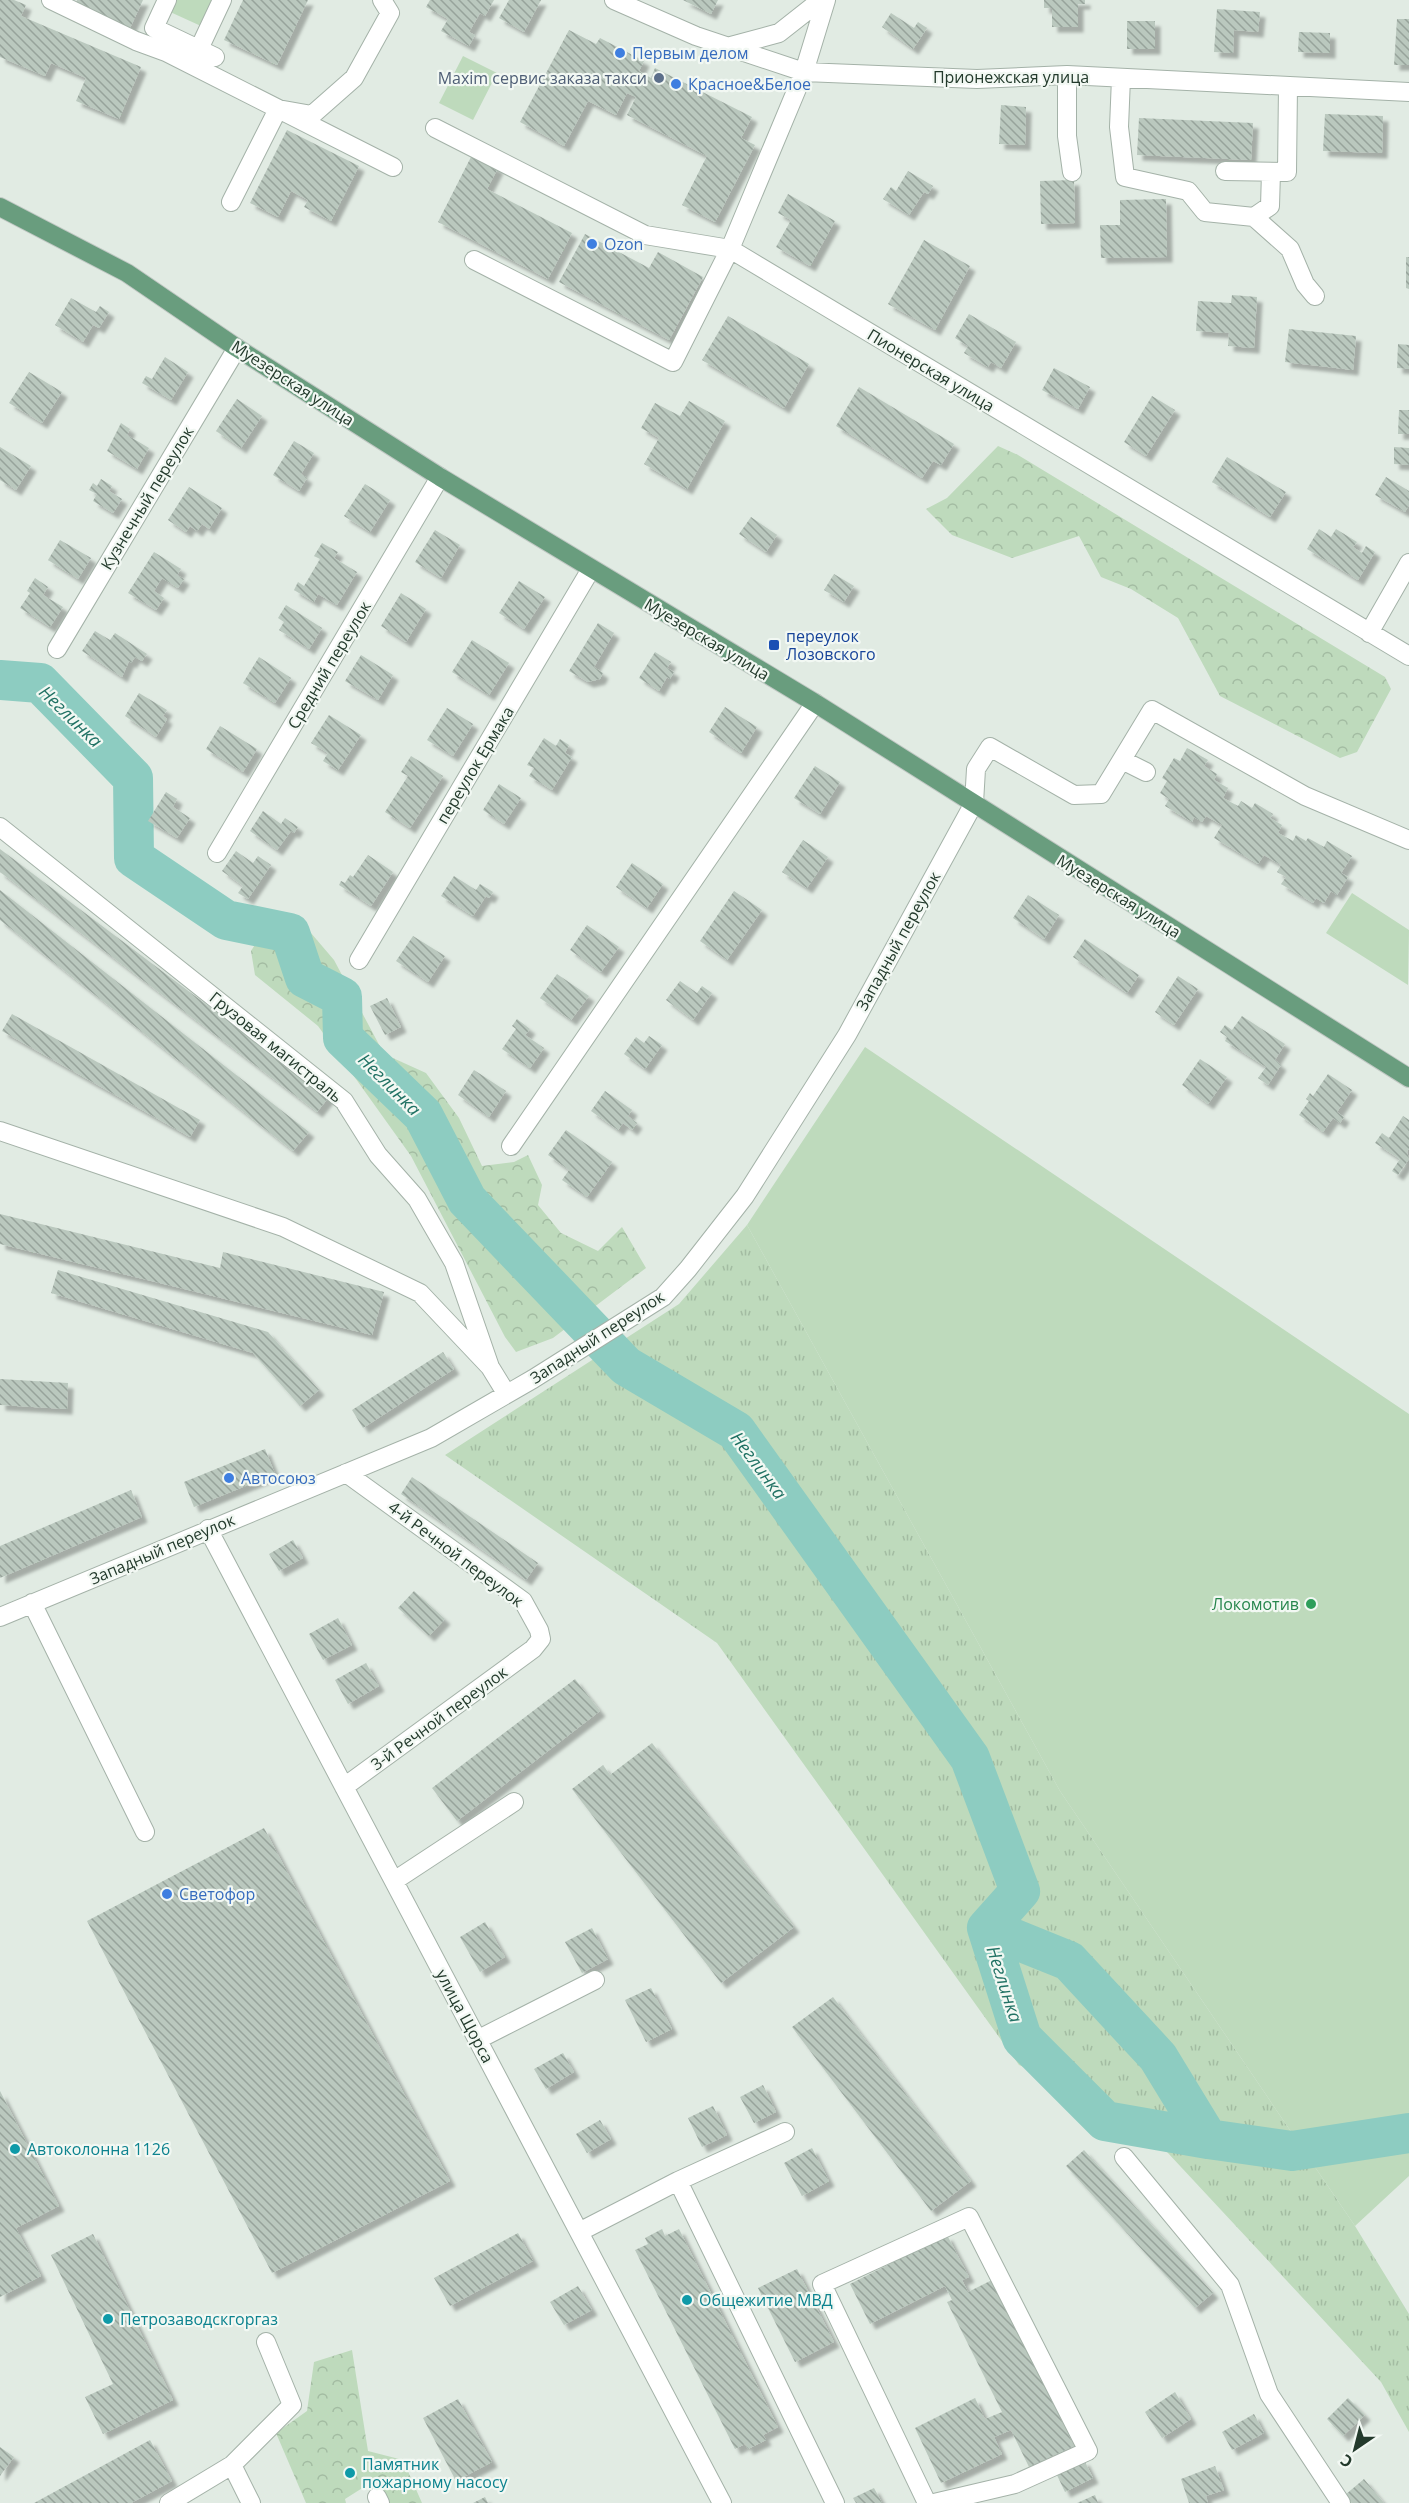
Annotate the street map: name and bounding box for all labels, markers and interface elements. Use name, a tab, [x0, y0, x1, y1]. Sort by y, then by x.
place label: Первым делом	[632, 42, 748, 64]
marker: Первым делом	[613, 46, 627, 60]
street label: Прионежская улица	[933, 66, 1089, 88]
place label: Maxim сервис заказа такси	[438, 67, 647, 89]
marker: Maxim сервис заказа такси	[652, 71, 666, 85]
place label: Красное&Белое	[688, 73, 811, 95]
marker: Красное&Белое	[669, 77, 683, 91]
place label: Ozon	[604, 233, 643, 255]
marker: Ozon	[585, 237, 599, 251]
street label: Пионерская улица	[863, 323, 999, 417]
street label: Муезерская улица	[227, 335, 359, 431]
street label: Кузнечный переулок	[95, 421, 199, 574]
street label: Муезерская улица	[640, 593, 774, 685]
street label: Средний переулок	[282, 596, 376, 733]
place label: переулок Лозовского	[786, 625, 876, 665]
marker: переулок Лозовского	[767, 638, 781, 652]
water label: Неглинка	[34, 680, 108, 752]
street label: переулок Ермака	[431, 702, 519, 828]
street label: Муезерская улица	[1053, 849, 1185, 943]
street label: Западный переулок	[851, 867, 946, 1014]
street label: Грузовая магистраль	[205, 987, 347, 1107]
water label: Неглинка	[354, 1048, 426, 1120]
street label: Западный переулок	[526, 1285, 669, 1389]
water label: Неглинка	[726, 1426, 792, 1504]
place label: Автосоюз	[241, 1467, 316, 1489]
marker: Автосоюз	[222, 1471, 236, 1485]
street label: 4-й Речной переулок	[384, 1496, 529, 1613]
street label: Западный переулок	[86, 1508, 239, 1590]
place label: Локомотив	[1212, 1593, 1299, 1615]
marker: Локомотив	[1304, 1597, 1318, 1611]
street label: 3-й Речной переулок	[366, 1661, 512, 1775]
place label: Светофор	[179, 1883, 255, 1905]
marker: Светофор	[160, 1887, 174, 1901]
water label: Неглинка	[981, 1943, 1029, 2025]
street label: улица Щорса	[431, 1965, 499, 2067]
place label: Автоколонна 1126	[27, 2138, 170, 2160]
marker: Автоколонна 1126	[8, 2142, 22, 2156]
place label: Общежитие МВД	[699, 2289, 833, 2311]
marker: Общежитие МВД	[680, 2293, 694, 2307]
place label: Петрозаводскгоргаз	[120, 2308, 278, 2330]
marker: Петрозаводскгоргаз	[101, 2312, 115, 2326]
north arrow	[1325, 2419, 1385, 2479]
text: С	[1336, 2449, 1357, 2473]
place label: Памятник пожарному насосу	[362, 2453, 509, 2493]
marker: Памятник пожарному насосу	[343, 2466, 357, 2480]

